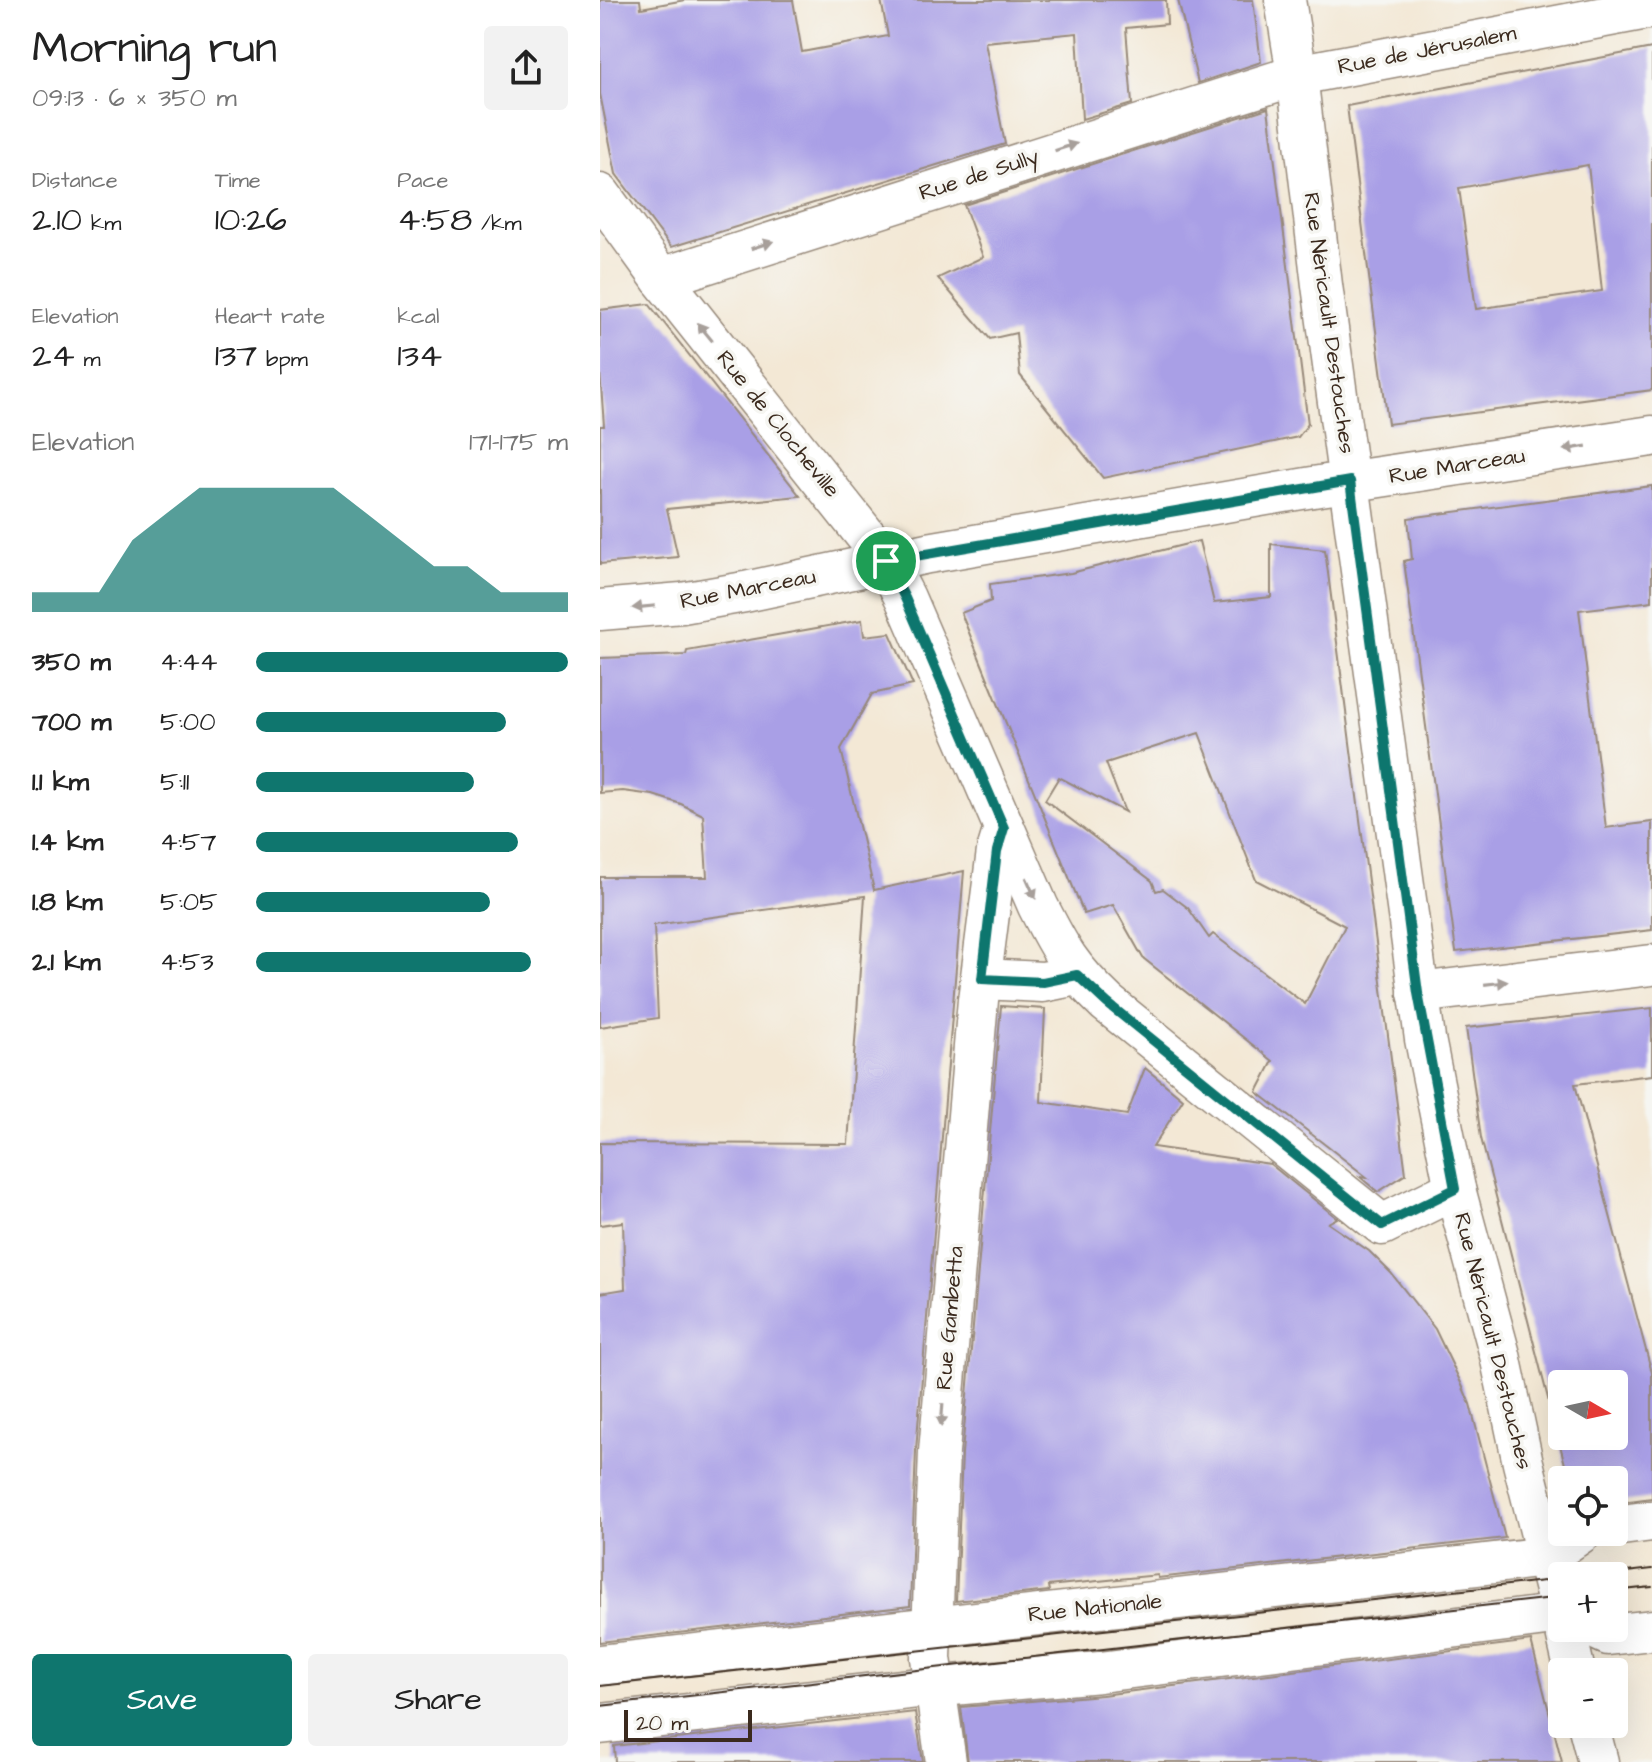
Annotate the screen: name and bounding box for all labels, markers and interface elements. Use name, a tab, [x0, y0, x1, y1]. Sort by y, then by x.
street label: Rue de Jérusalem	[1335, 18, 1519, 82]
text: Morning run	[32, 19, 277, 80]
button: share	[484, 26, 568, 110]
text: 09:13 · 6 × 350 m	[32, 80, 237, 116]
street label: Rue de Sully	[915, 141, 1043, 210]
one-way arrow	[1054, 141, 1078, 153]
text: Distance	[32, 165, 118, 196]
text: Time	[215, 165, 261, 196]
text: Pace	[397, 165, 448, 196]
street label: Rue Néricault Destouches	[1295, 190, 1363, 456]
text: 2.10	[32, 196, 82, 244]
text: 10:26	[215, 196, 287, 244]
text: 4:58	[397, 196, 472, 244]
text: km	[82, 208, 122, 239]
text: /km	[472, 208, 522, 239]
one-way arrow	[750, 238, 774, 250]
text: Elevation	[32, 301, 119, 332]
text: Heart rate	[215, 301, 325, 332]
text: kcal	[397, 301, 439, 332]
one-way arrow	[697, 322, 713, 342]
text: 24	[32, 332, 75, 380]
text: 137	[215, 332, 257, 380]
text: 134	[397, 332, 442, 380]
text: m	[75, 344, 101, 375]
text: bpm	[257, 344, 308, 375]
street label: Rue de Clocheville	[709, 344, 847, 504]
text: Elevation	[32, 424, 134, 460]
text: 171–175 m	[469, 424, 568, 460]
street label: Rue Marceau	[1387, 440, 1527, 492]
one-way arrow	[1562, 442, 1587, 455]
pin	[852, 527, 920, 595]
icon: arrive	[864, 539, 908, 583]
street label: Rue Marceau	[678, 561, 818, 617]
one-way arrow	[631, 600, 656, 613]
text: 350 m	[32, 644, 111, 680]
text: 4:44	[160, 644, 217, 680]
text: 700 m	[32, 704, 111, 740]
text: 5:00	[160, 704, 216, 740]
text: 1.1 km	[32, 764, 89, 800]
text: 5:11	[160, 764, 189, 800]
text: 1.4 km	[32, 824, 103, 860]
text: 4:57	[160, 824, 216, 860]
one-way arrow	[1024, 876, 1037, 900]
text: 1.8 km	[32, 884, 102, 920]
text: 5:05	[160, 884, 218, 920]
text: 2.1 km	[32, 944, 100, 980]
text: 4:53	[160, 944, 214, 980]
one-way arrow	[1484, 977, 1509, 990]
street label: Rue Néricault Destouches	[1446, 1209, 1540, 1473]
street label: Rue Gambetta	[928, 1245, 972, 1391]
north arrow	[1548, 1370, 1628, 1450]
map controls	[1548, 1370, 1628, 1738]
one-way arrow	[935, 1403, 948, 1428]
button: locate	[1548, 1466, 1628, 1546]
button: +	[1548, 1562, 1628, 1642]
street label: Rue Nationale	[1026, 1586, 1164, 1630]
button: Save	[32, 1654, 292, 1746]
button: Share	[308, 1654, 568, 1746]
button: −	[1548, 1658, 1628, 1738]
scale bar	[624, 1706, 752, 1742]
text: 20 m	[636, 1708, 688, 1739]

